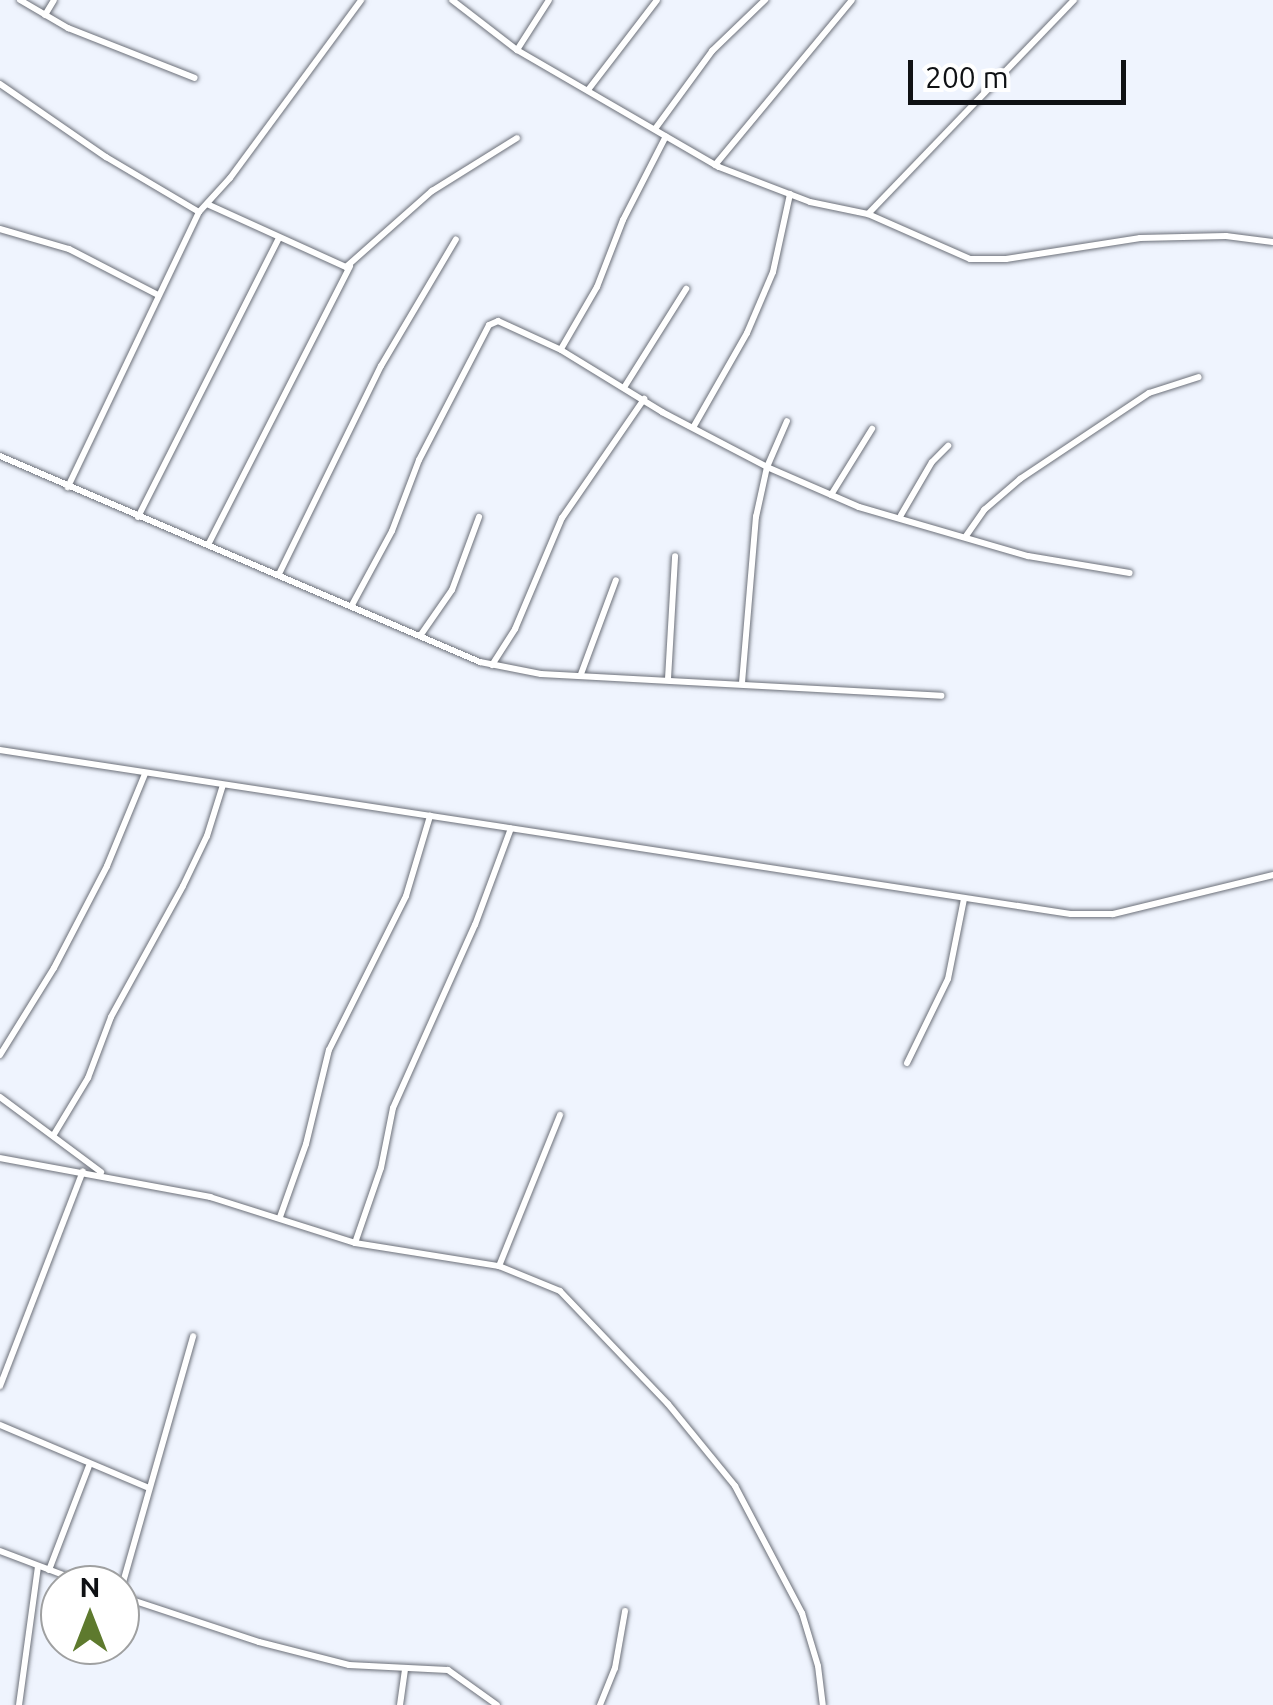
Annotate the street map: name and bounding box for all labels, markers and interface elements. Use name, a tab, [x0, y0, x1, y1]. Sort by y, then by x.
scale bar	[913, 40, 1130, 102]
text: 200 m	[925, 60, 1009, 94]
north arrow	[40, 1565, 140, 1665]
text: N	[80, 1571, 100, 1602]

